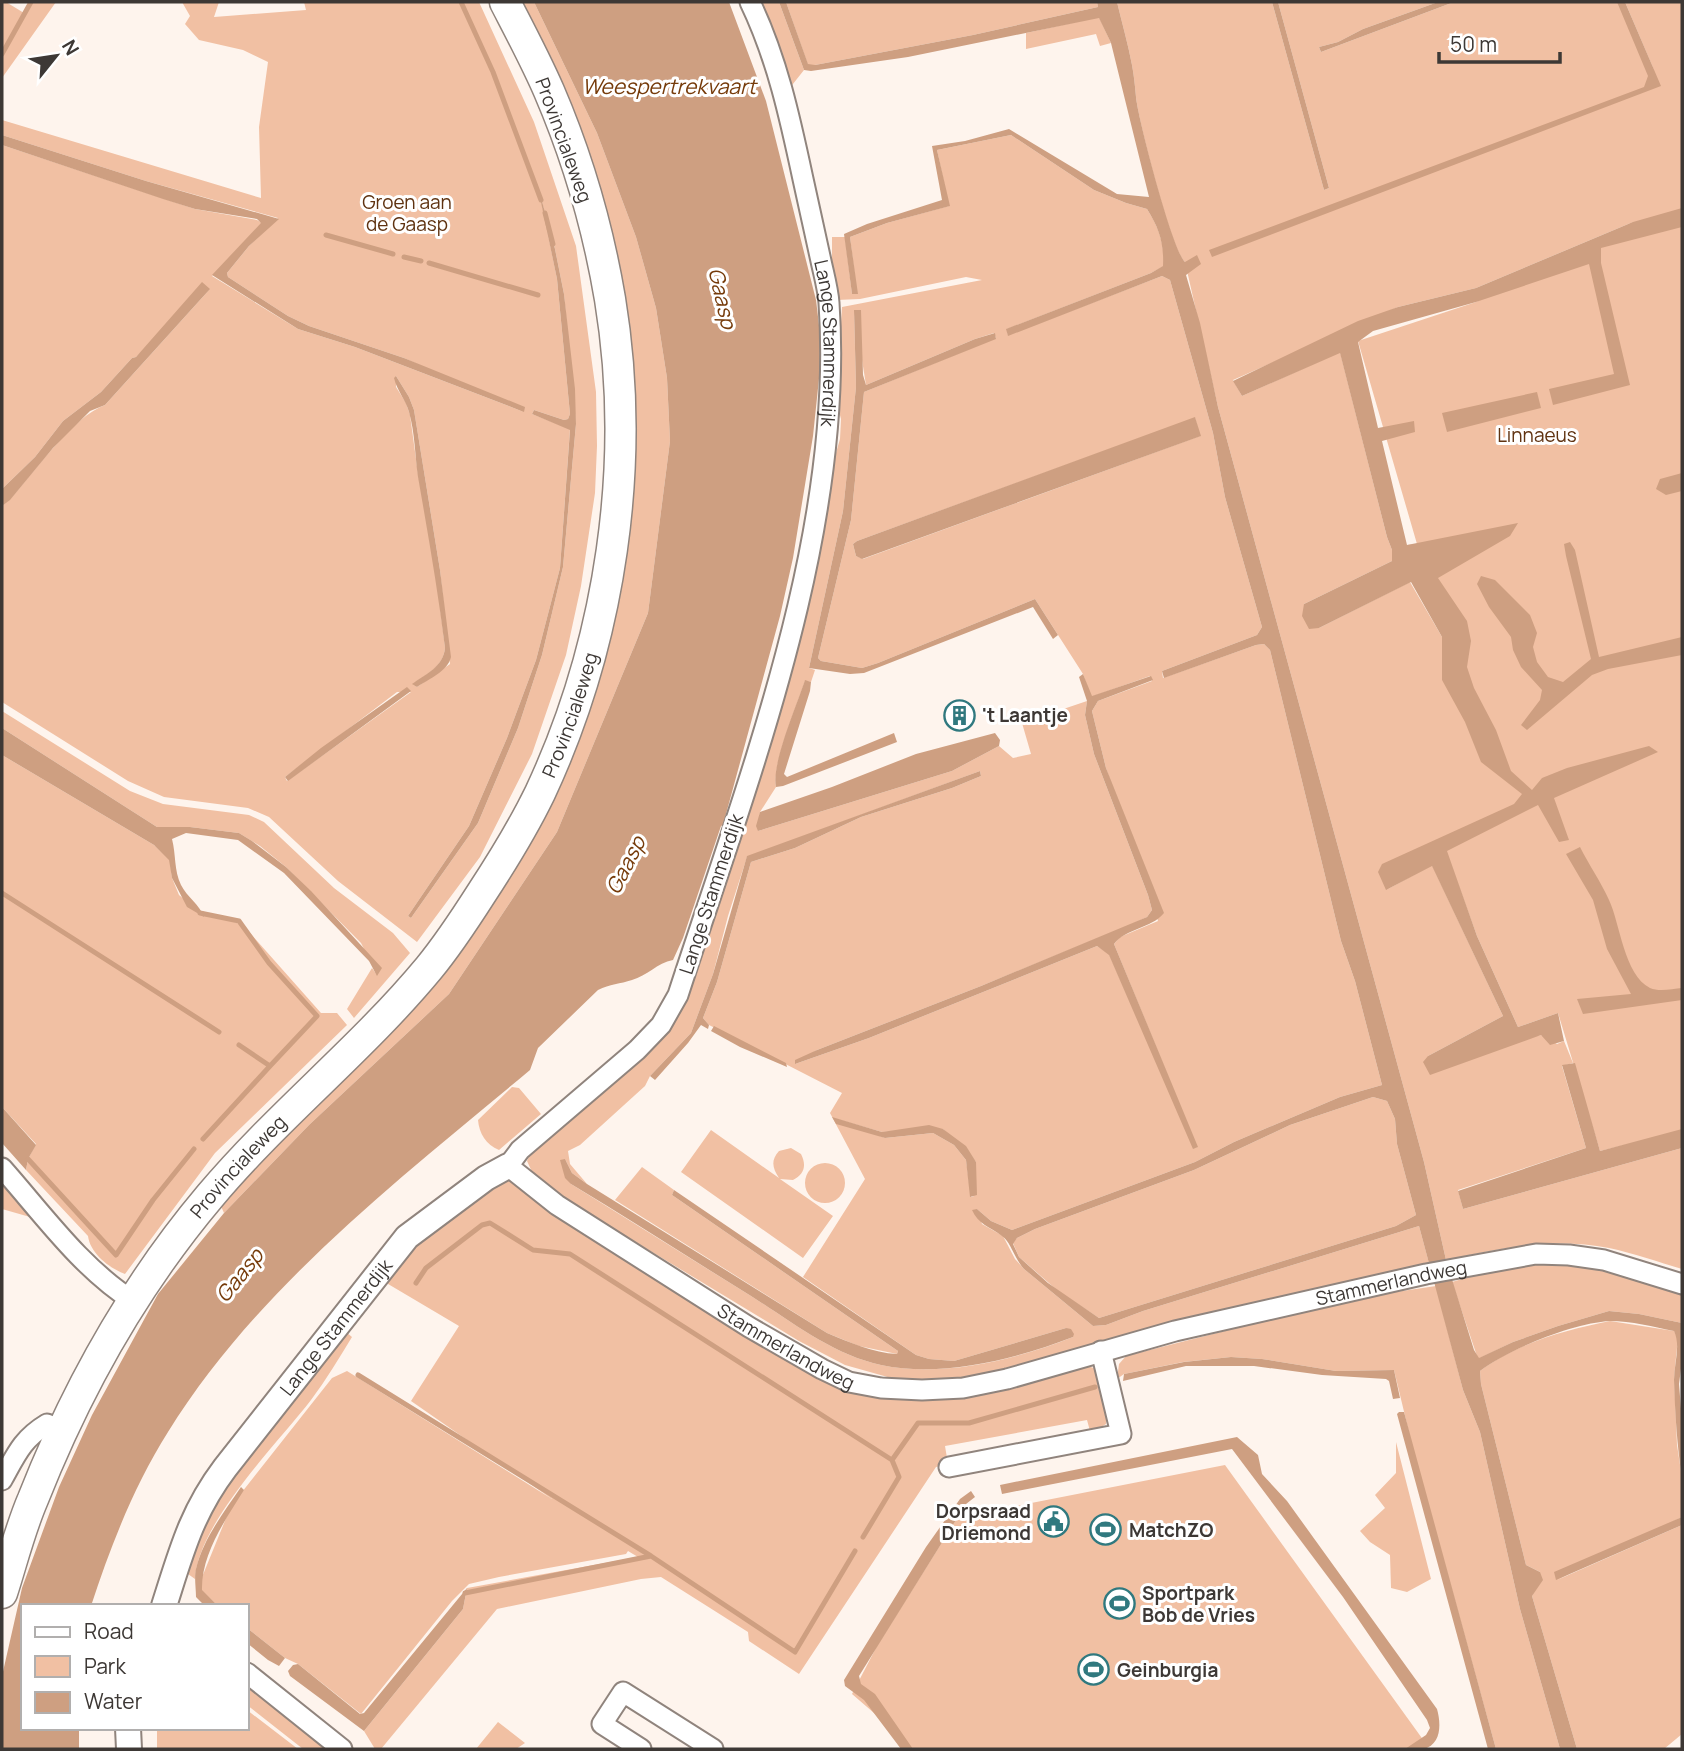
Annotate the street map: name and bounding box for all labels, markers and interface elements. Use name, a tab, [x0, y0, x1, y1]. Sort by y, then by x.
north arrow	[21, 21, 91, 91]
scale bar	[1439, 21, 1560, 65]
text: 50 m	[1450, 30, 1497, 58]
text: N	[56, 35, 85, 60]
water label: Weespertrekvaart	[582, 72, 759, 100]
street label: Provincialeweg	[529, 74, 599, 206]
park label: Groen aan de Gaasp	[362, 189, 452, 237]
street label: Lange Stammerdijk	[808, 257, 844, 428]
water label: Gaasp	[702, 265, 744, 333]
park label: Linnaeus	[1497, 422, 1577, 448]
street label: Provincialeweg	[536, 649, 603, 782]
building icon: 't Laantje	[942, 698, 976, 732]
place label: 't Laantje	[982, 702, 1068, 728]
street label: Lange Stammerdijk	[673, 810, 749, 978]
water label: Gaasp	[599, 830, 652, 899]
street label: Provincialeweg	[184, 1109, 292, 1224]
water label: Gaasp	[209, 1241, 270, 1308]
street label: Lange Stammerdijk	[274, 1253, 398, 1401]
street label: Stammerlandweg	[1313, 1254, 1469, 1312]
street label: Stammerlandweg	[712, 1297, 859, 1396]
place label: Dorpsraad Driemond	[936, 1498, 1031, 1546]
public building icon: Dorpsraad Driemond	[1037, 1505, 1071, 1539]
sports icon: MatchZO	[1089, 1513, 1123, 1547]
place label: MatchZO	[1129, 1517, 1214, 1543]
place label: Sportpark Bob de Vries	[1142, 1580, 1255, 1628]
sports icon: Sportpark Bob de Vries	[1102, 1587, 1136, 1621]
legend	[21, 1604, 248, 1730]
text: Road	[84, 1617, 134, 1645]
text: Park	[84, 1652, 126, 1680]
sports icon: Geinburgia	[1077, 1653, 1111, 1687]
place label: Geinburgia	[1117, 1657, 1218, 1683]
text: Water	[84, 1687, 143, 1715]

